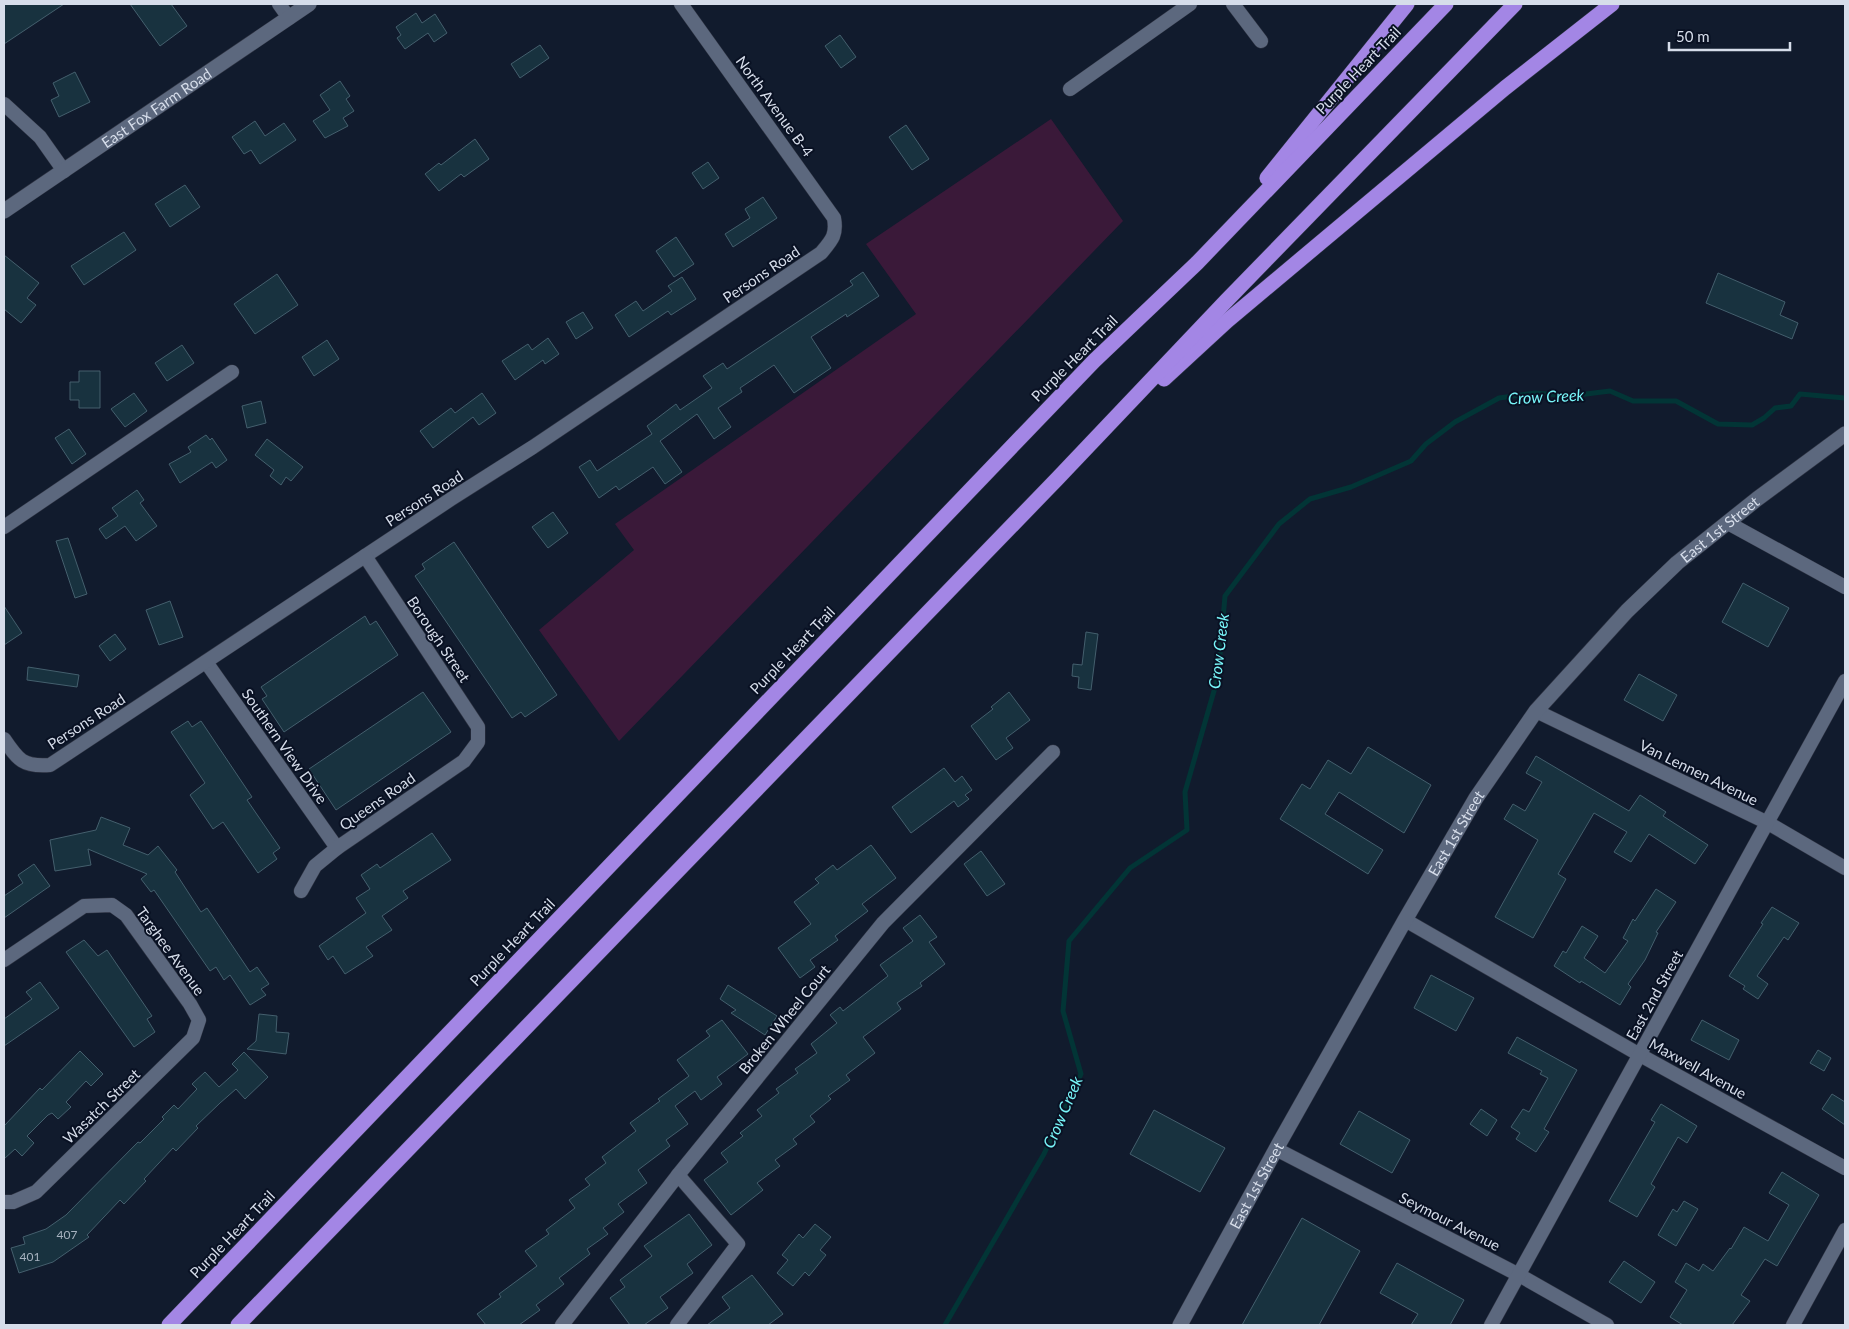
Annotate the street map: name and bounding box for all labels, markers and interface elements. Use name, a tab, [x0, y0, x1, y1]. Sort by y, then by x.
scale bar	[1669, 20, 1790, 52]
street label: Purple Heart Trail	[1312, 23, 1404, 117]
text: 50 m	[1676, 27, 1710, 45]
street label: North Avenue B-4	[733, 52, 818, 160]
street label: East Fox Farm Road	[98, 64, 215, 151]
street label: Persons Road	[719, 242, 803, 306]
street label: Purple Heart Trail	[1027, 311, 1121, 405]
water label: Crow Creek	[1507, 384, 1585, 407]
street label: Persons Road	[382, 466, 466, 530]
street label: East 1st Street	[1676, 492, 1763, 566]
street label: Borough Street	[404, 593, 475, 686]
street label: Purple Heart Trail	[746, 603, 838, 697]
water label: Crow Creek	[1204, 612, 1232, 690]
street label: Southern View Drive	[238, 685, 332, 807]
street label: Persons Road	[44, 689, 128, 753]
street label: Van Lennen Avenue	[1637, 735, 1761, 809]
street label: Queens Road	[336, 768, 418, 834]
street label: East 1st Street	[1424, 786, 1488, 879]
street label: Purple Heart Trail	[466, 895, 558, 989]
street label: Targhee Avenue	[133, 903, 209, 999]
street label: East 2nd Street	[1622, 946, 1687, 1043]
street label: Broken Wheel Court	[735, 960, 834, 1077]
street label: Maxwell Avenue	[1646, 1034, 1750, 1102]
street label: Wasatch Street	[59, 1064, 144, 1147]
water label: Crow Creek	[1038, 1073, 1086, 1151]
street label: East 1st Street	[1225, 1138, 1287, 1232]
street label: Purple Heart Trail	[186, 1187, 278, 1281]
street label: Seymour Avenue	[1397, 1188, 1504, 1254]
house number: 407	[57, 1227, 77, 1242]
house number: 401	[20, 1249, 40, 1264]

